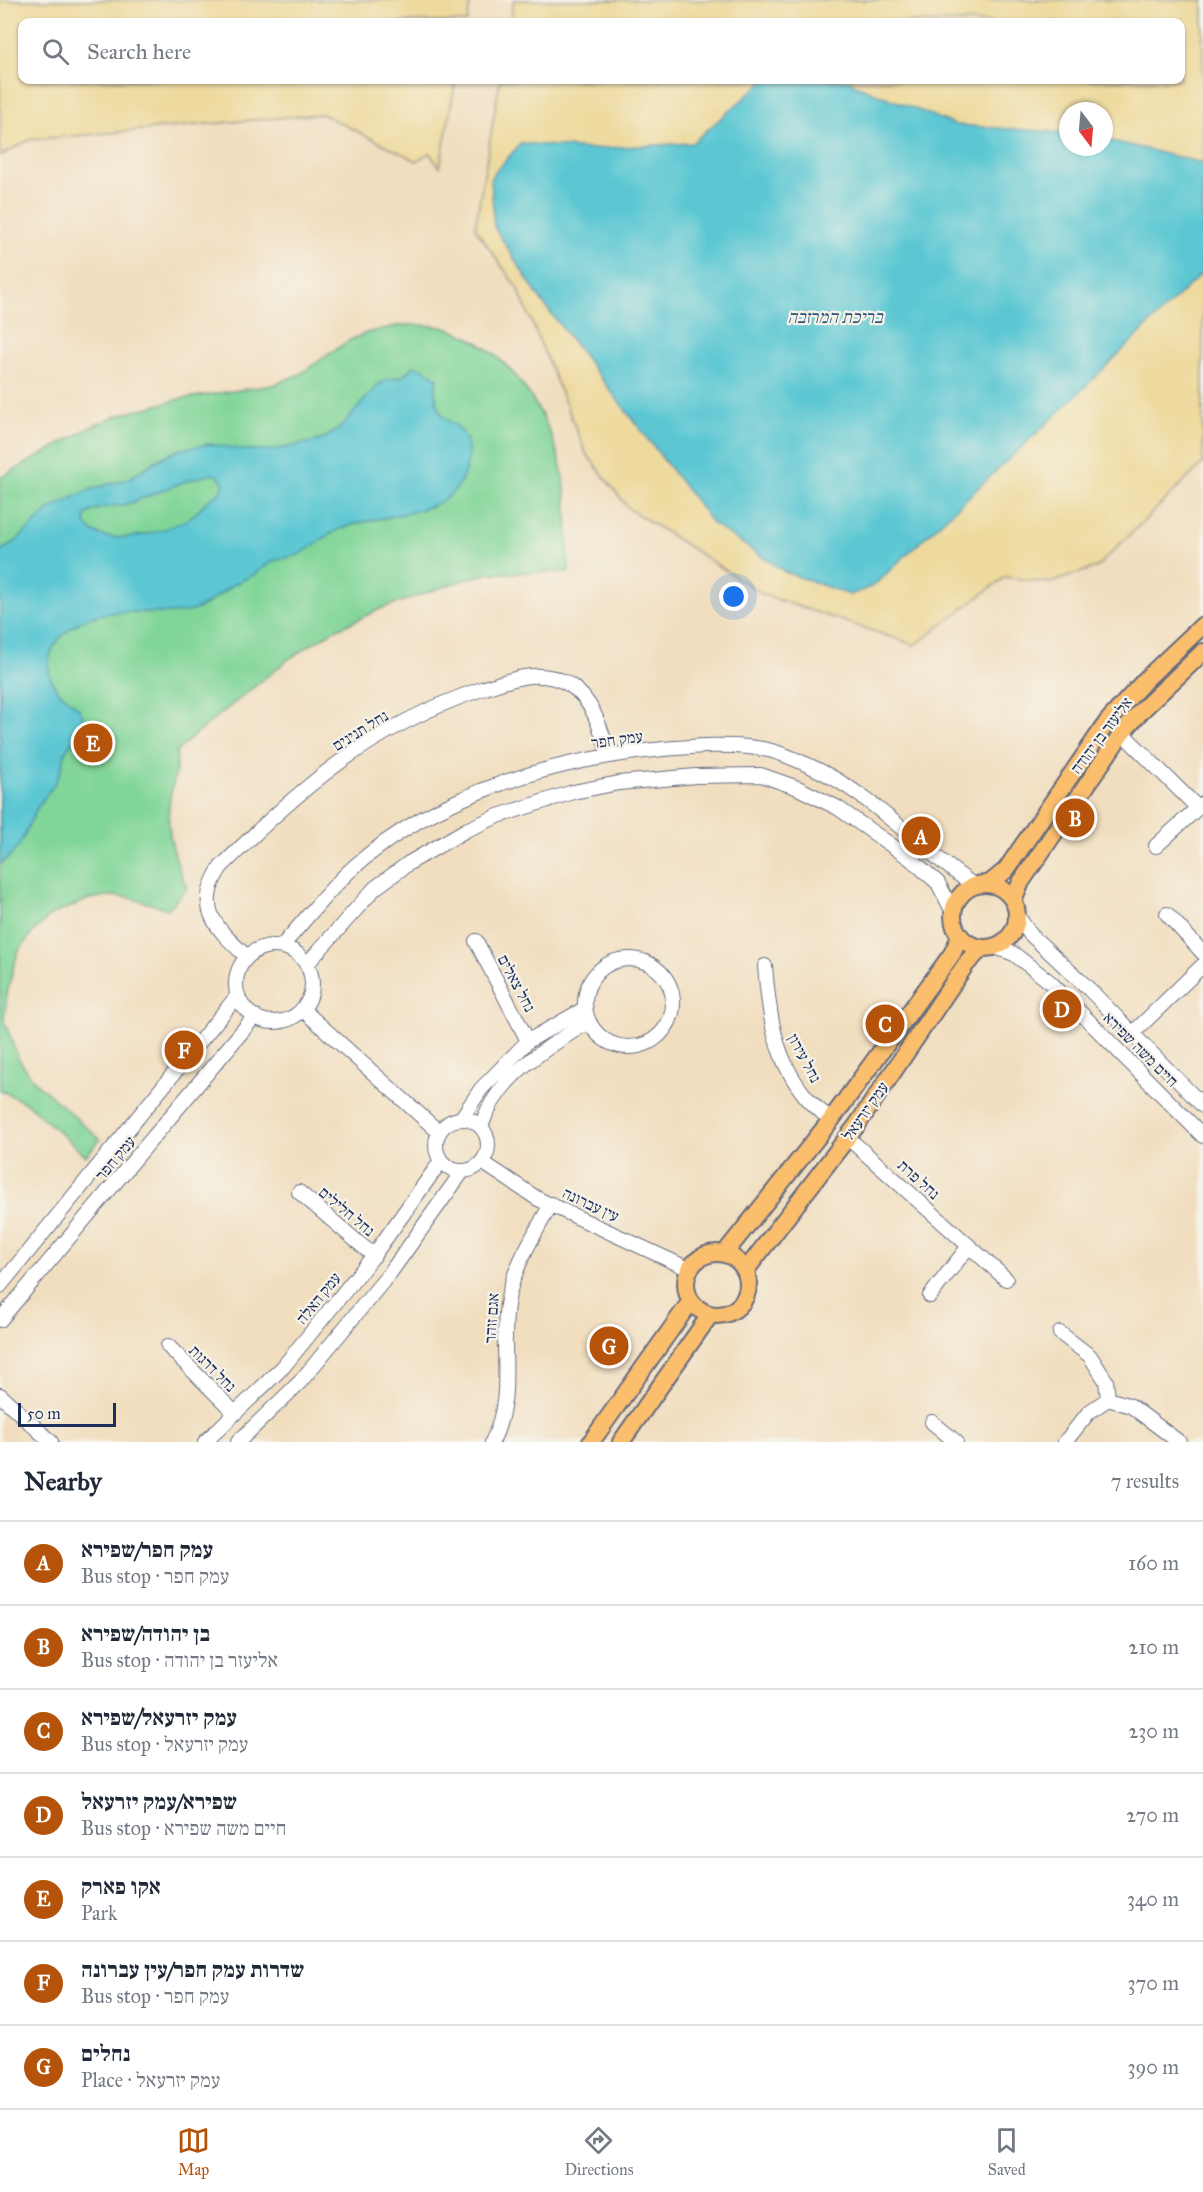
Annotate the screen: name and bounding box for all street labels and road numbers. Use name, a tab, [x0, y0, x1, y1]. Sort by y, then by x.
street label: אליעזר בן יהודה	[1066, 693, 1136, 777]
street label: נחל תנינים	[329, 706, 392, 755]
street label: עמק חפר	[590, 726, 645, 753]
street label: נחל צאלים	[494, 951, 540, 1015]
street label: חיים משה שפירא	[1099, 1008, 1182, 1091]
street label: נחל עירון	[784, 1031, 825, 1086]
street label: עמק יזרעאל	[838, 1078, 893, 1144]
street label: עמק חפר	[91, 1132, 140, 1184]
street label: נחל פרת	[894, 1156, 944, 1203]
street label: נחל חלילים	[315, 1183, 378, 1240]
street label: עין עברונה	[559, 1183, 622, 1226]
street label: עמק האלה	[292, 1268, 345, 1328]
street label: אגם זוהר	[480, 1292, 503, 1344]
street label: נחל דרגות	[185, 1341, 240, 1396]

